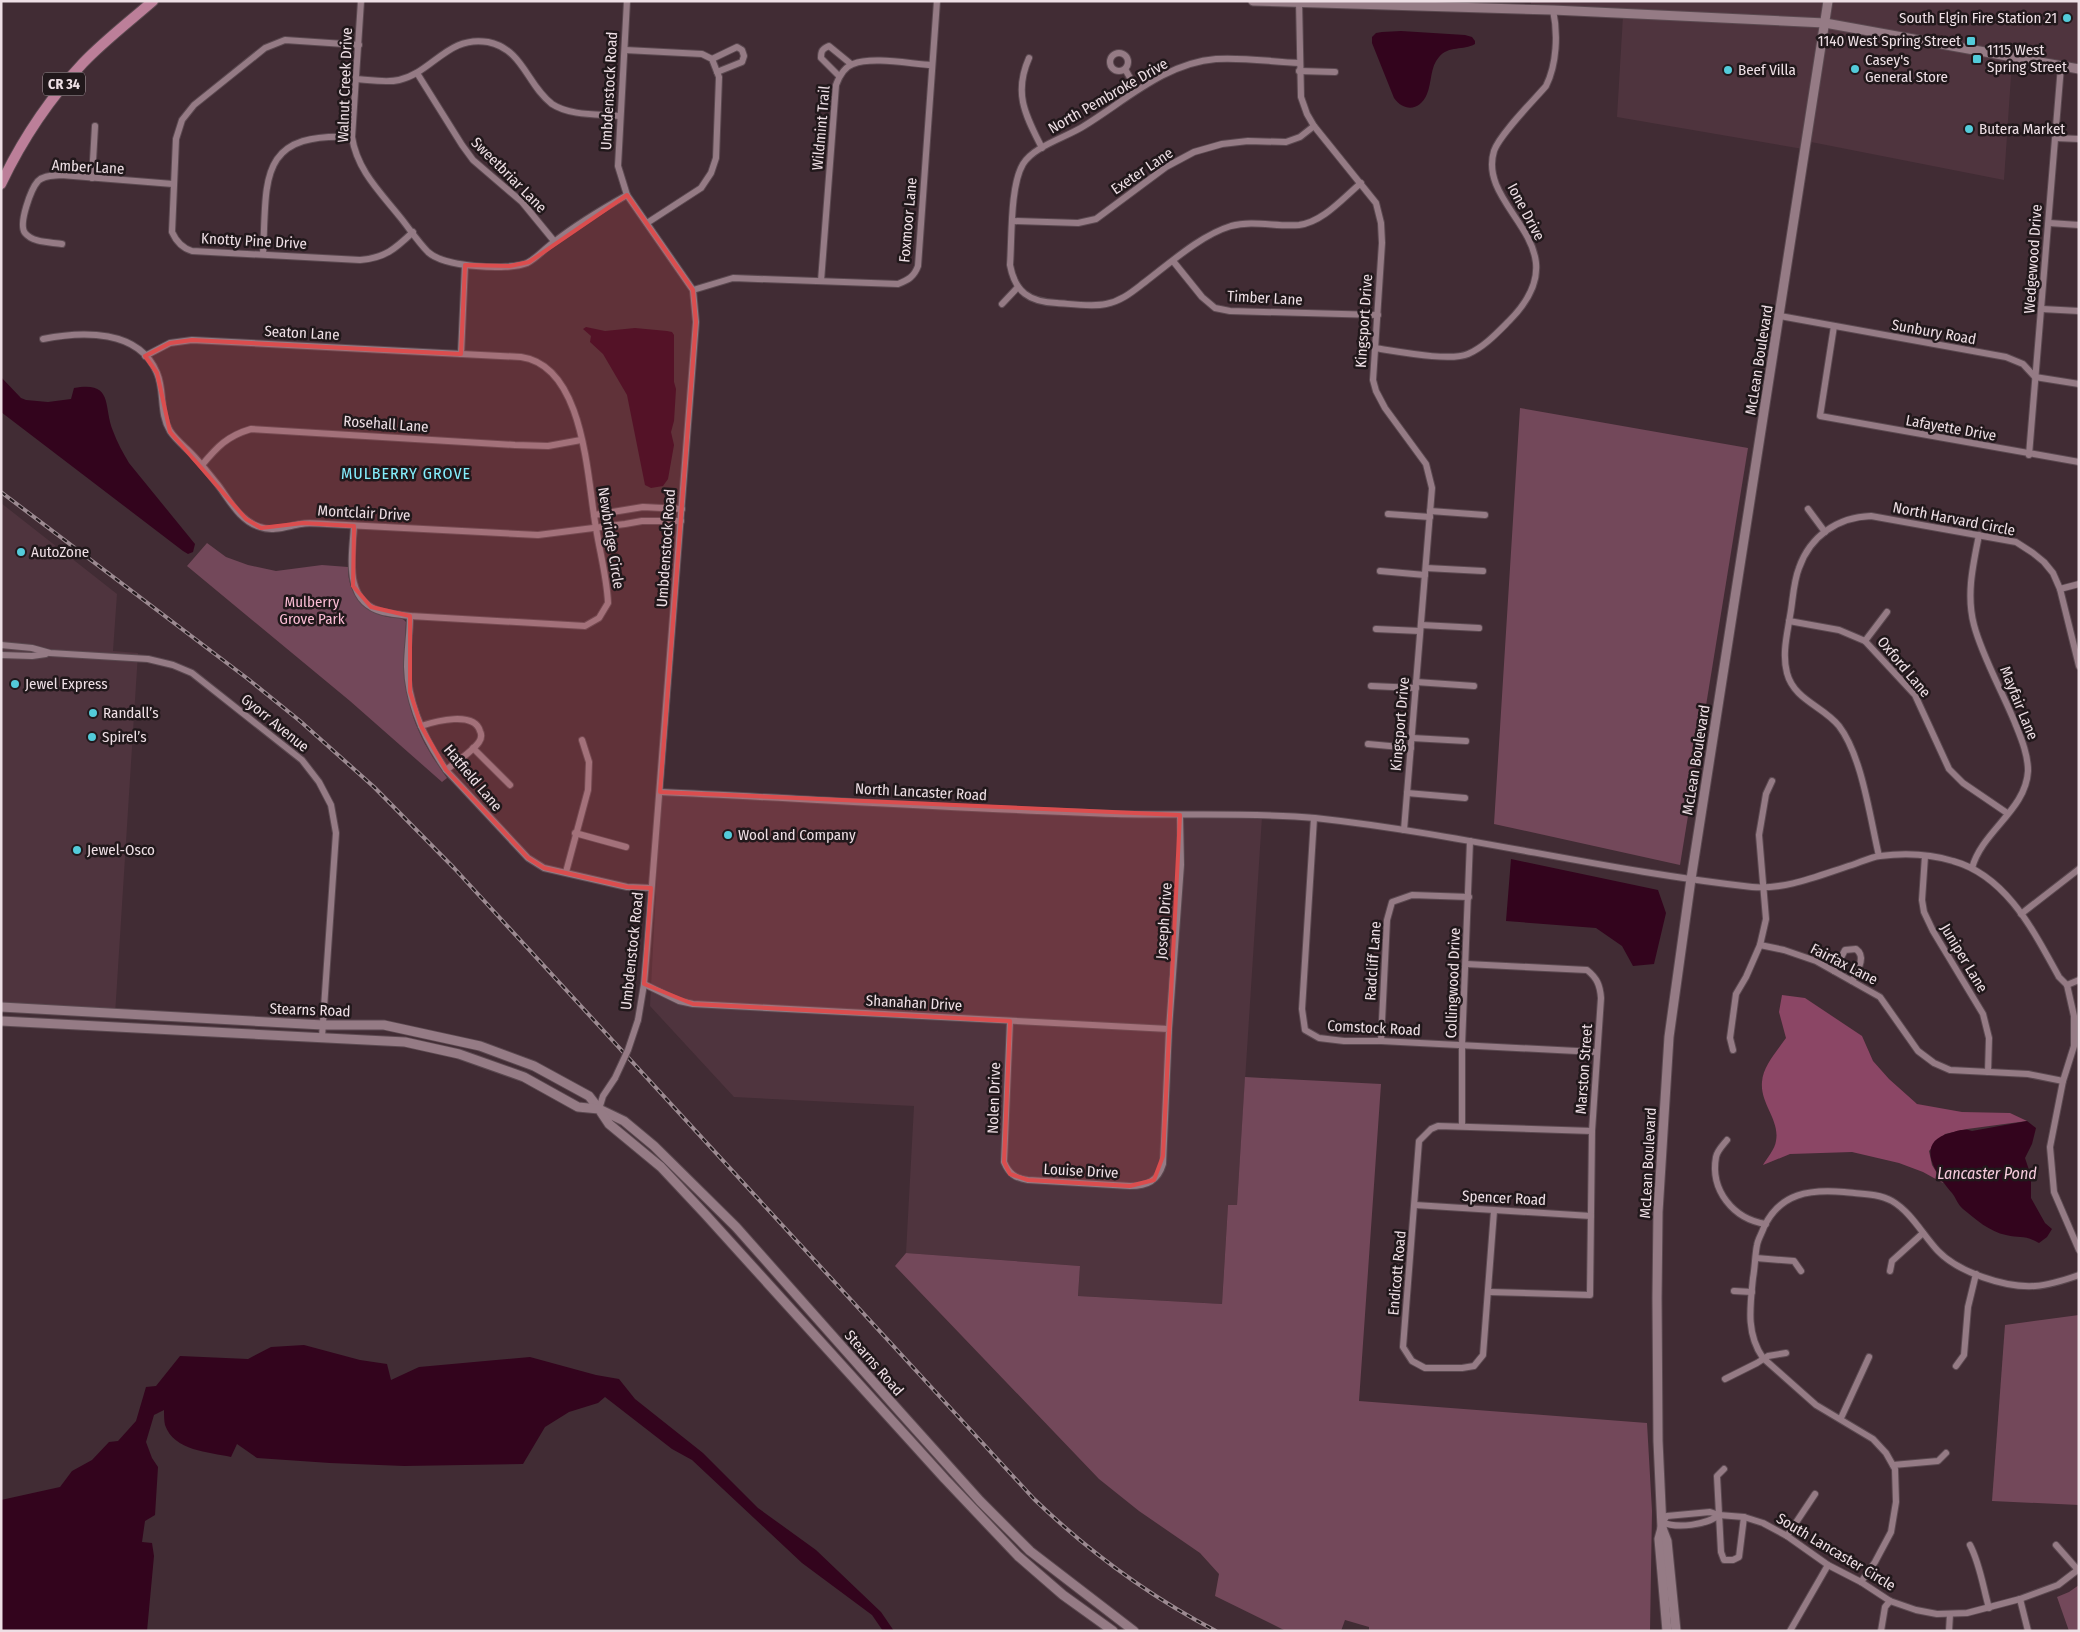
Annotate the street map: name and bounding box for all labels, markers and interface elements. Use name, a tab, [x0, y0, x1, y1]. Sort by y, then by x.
place label: South Elgin Fire Station 21	[1899, 9, 2057, 27]
marker: South Elgin Fire Station 21	[2061, 12, 2073, 24]
street label: Walnut Creek Drive	[334, 27, 356, 143]
street label: Umbdenstock Road	[597, 31, 621, 151]
place label: 1140 West Spring Street	[1818, 32, 1961, 50]
marker: 1140 West Spring Street	[1965, 35, 1977, 47]
place label: 1115 West Spring Street	[1987, 41, 2067, 76]
place label: Casey's General Store	[1865, 51, 1948, 86]
marker: 1115 West Spring Street	[1971, 53, 1983, 65]
street label: North Pembroke Drive	[1045, 54, 1171, 138]
place label: Beef Villa	[1738, 61, 1796, 79]
marker: Casey's General Store	[1849, 63, 1861, 75]
marker: Beef Villa	[1722, 64, 1734, 76]
road number: CR 34	[43, 72, 85, 96]
street label: Wildmint Trail	[808, 85, 834, 171]
place label: Butera Market	[1979, 120, 2065, 138]
marker: Butera Market	[1963, 123, 1975, 135]
street label: Sweetbriar Lane	[468, 134, 550, 216]
street label: Exeter Lane	[1108, 144, 1176, 198]
street label: Amber Lane	[51, 156, 125, 178]
street label: Foxmoor Lane	[895, 177, 921, 263]
street label: Ione Drive	[1503, 180, 1549, 244]
street label: Wedgewood Drive	[2020, 204, 2046, 314]
street label: Knotty Pine Drive	[201, 229, 307, 253]
street label: Kingsport Drive	[1352, 273, 1376, 369]
street label: Timber Lane	[1227, 287, 1303, 309]
street label: McLean Boulevard	[1741, 304, 1777, 416]
street label: Sunbury Road	[1890, 316, 1978, 348]
street label: Seaton Lane	[264, 322, 340, 344]
street label: Lafayette Drive	[1904, 411, 1998, 445]
street label: Rosehall Lane	[343, 412, 429, 436]
district label: MULBERRY GROVE	[341, 464, 471, 483]
street label: Newbridge Circle	[594, 486, 628, 590]
street label: Umbdenstock Road	[653, 488, 679, 608]
street label: North Harvard Circle	[1891, 498, 2017, 540]
street label: Montclair Drive	[317, 502, 411, 524]
place label: AutoZone	[31, 543, 89, 561]
marker: AutoZone	[15, 546, 27, 558]
park label: Mulberry Grove Park	[279, 593, 345, 628]
street label: Oxford Lane	[1873, 633, 1935, 701]
street label: Mayfair Lane	[1996, 664, 2042, 742]
place label: Jewel Express	[25, 675, 108, 693]
street label: Kingsport Drive	[1387, 676, 1413, 772]
marker: Jewel Express	[9, 678, 21, 690]
street label: Gyorr Avenue	[237, 690, 313, 756]
place label: Randall’s	[103, 704, 159, 722]
street label: McLean Boulevard	[1678, 704, 1714, 816]
marker: Randall’s	[87, 707, 99, 719]
place label: Spirel’s	[102, 728, 147, 746]
marker: Spirel’s	[86, 731, 98, 743]
street label: Hatfield Lane	[440, 741, 506, 815]
street label: North Lancaster Road	[855, 780, 987, 804]
place label: Wool and Company	[738, 826, 856, 844]
marker: Wool and Company	[722, 829, 734, 841]
place label: Jewel-Osco	[87, 841, 155, 859]
marker: Jewel-Osco	[71, 844, 83, 856]
street label: Joseph Drive	[1152, 882, 1176, 960]
street label: Umbdenstock Road	[617, 891, 647, 1011]
street label: Juniper Lane	[1936, 920, 1992, 996]
street label: Radcliff Lane	[1361, 921, 1385, 1001]
street label: Collingwood Drive	[1442, 927, 1464, 1039]
street label: Fairfax Lane	[1807, 939, 1881, 989]
street label: Shanahan Drive	[865, 991, 963, 1015]
street label: Stearns Road	[269, 1000, 351, 1020]
street label: Comstock Road	[1327, 1017, 1421, 1039]
street label: Marston Street	[1572, 1023, 1596, 1115]
street label: Nolen Drive	[984, 1062, 1004, 1134]
street label: McLean Boulevard	[1636, 1107, 1660, 1219]
street label: Louise Drive	[1043, 1160, 1119, 1182]
water label: Lancaster Pond	[1937, 1164, 2037, 1183]
street label: Spencer Road	[1462, 1187, 1546, 1209]
street label: Endicott Road	[1384, 1230, 1410, 1316]
street label: Stearns Road	[841, 1327, 907, 1399]
street label: South Lancaster Circle	[1773, 1509, 1899, 1595]

